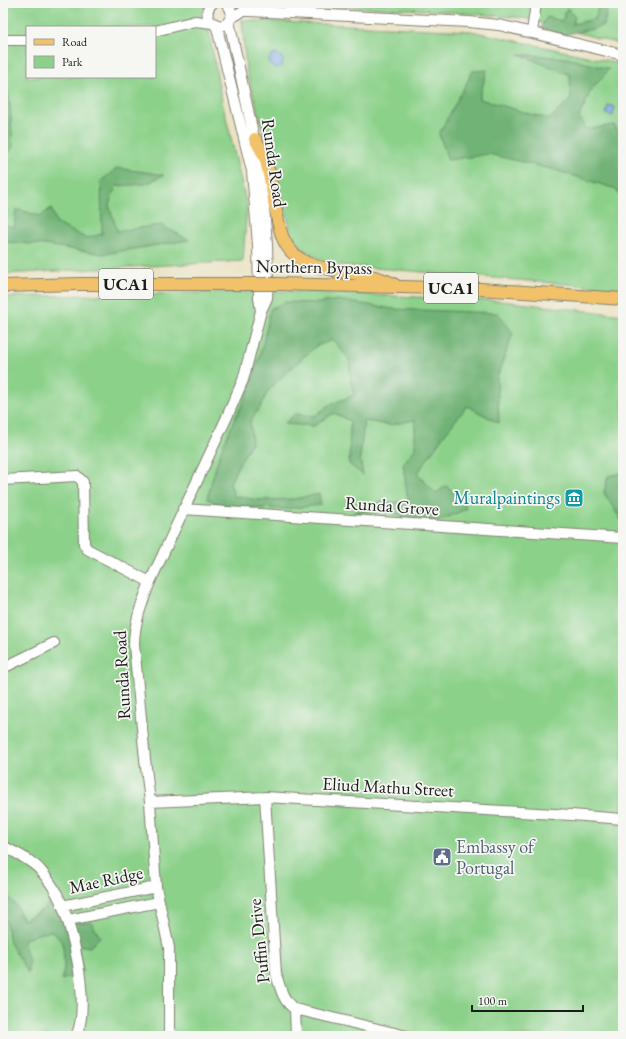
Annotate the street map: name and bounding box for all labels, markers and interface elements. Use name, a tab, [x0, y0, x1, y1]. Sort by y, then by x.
legend	[26, 26, 156, 78]
text: Road	[62, 34, 88, 50]
text: Park	[62, 54, 83, 70]
street label: Runda Road	[257, 117, 292, 210]
street label: Northern Bypass	[256, 254, 373, 279]
road number: UCA1	[99, 269, 153, 299]
road number: UCA1	[424, 273, 478, 303]
place label: Muralpaintings	[453, 486, 560, 509]
museum icon: Muralpaintings	[563, 487, 585, 509]
street label: Runda Grove	[344, 491, 440, 520]
street label: Runda Road	[108, 629, 135, 720]
street label: Eliud Mathu Street	[322, 772, 455, 801]
place label: Embassy of Portugal	[456, 835, 536, 879]
public building icon: Embassy of Portugal	[431, 846, 453, 868]
street label: Mae Ridge	[67, 860, 145, 899]
street label: Puffin Drive	[243, 898, 274, 984]
scale bar	[472, 987, 583, 1013]
text: 100 m	[478, 993, 508, 1009]

